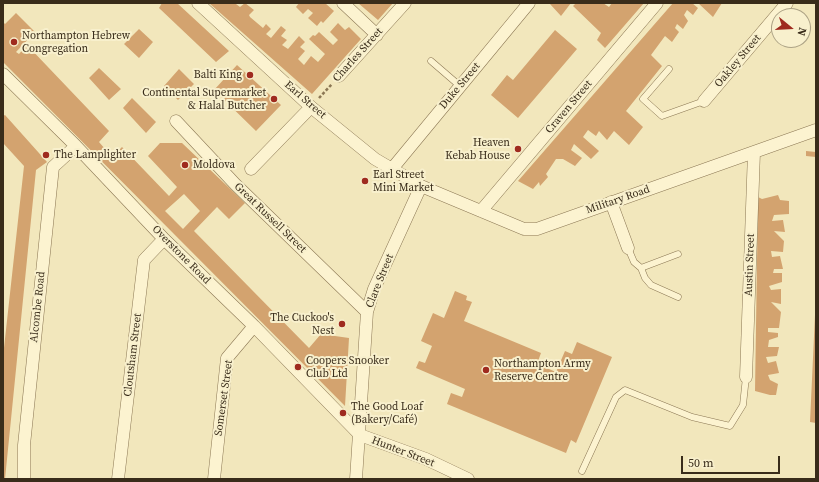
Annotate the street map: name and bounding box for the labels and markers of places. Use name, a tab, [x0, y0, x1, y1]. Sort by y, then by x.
place label: Northampton Hebrew Congregation	[22, 29, 130, 55]
marker: Northampton Hebrew Congregation	[9, 37, 19, 47]
place label: Balti King	[194, 68, 242, 82]
marker: Balti King	[245, 70, 255, 80]
place label: Continental Supermarket & Halal Butcher	[142, 86, 266, 112]
marker: Continental Supermarket & Halal Butcher	[269, 94, 279, 104]
place label: Heaven Kebab House	[445, 136, 510, 162]
marker: Heaven Kebab House	[513, 144, 523, 154]
place label: The Lamplighter	[54, 148, 136, 162]
marker: The Lamplighter	[41, 150, 51, 160]
place label: Moldova	[193, 158, 235, 172]
marker: Moldova	[180, 160, 190, 170]
place label: Earl Street Mini Market	[373, 168, 433, 194]
marker: Earl Street Mini Market	[360, 176, 370, 186]
place label: The Cuckoo's Nest	[270, 311, 334, 337]
marker: The Cuckoo's Nest	[337, 319, 347, 329]
place label: Coopers Snooker Club Ltd	[306, 354, 389, 380]
place label: Northampton Army Reserve Centre	[494, 357, 591, 383]
marker: Coopers Snooker Club Ltd	[293, 362, 303, 372]
marker: Northampton Army Reserve Centre	[481, 365, 491, 375]
place label: The Good Loaf (Bakery/Café)	[351, 400, 423, 426]
marker: The Good Loaf (Bakery/Café)	[338, 408, 348, 418]

